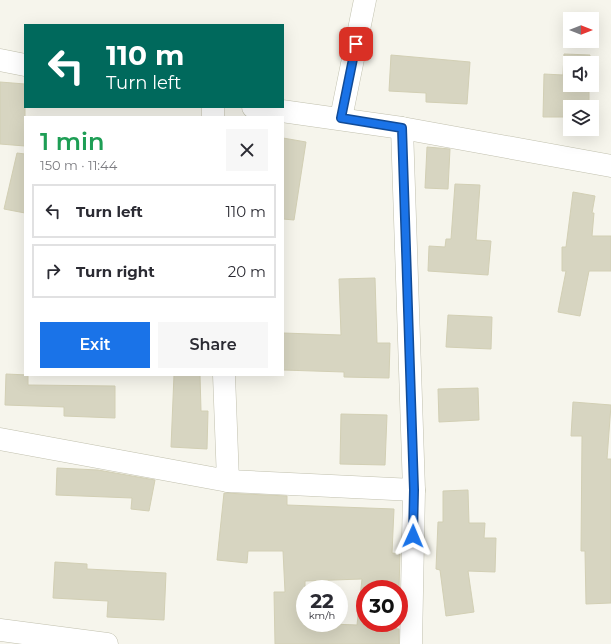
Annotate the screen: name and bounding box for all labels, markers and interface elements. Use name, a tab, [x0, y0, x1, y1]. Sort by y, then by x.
north arrow	[563, 12, 599, 48]
map controls	[563, 12, 599, 136]
pin	[339, 27, 373, 61]
icon: arrive	[345, 33, 367, 55]
text: 110 m	[106, 38, 184, 72]
icon: left	[40, 40, 92, 92]
button: sound	[563, 56, 599, 92]
text: Turn left	[106, 72, 181, 94]
button: layers	[563, 100, 599, 136]
text: 1 min	[40, 127, 104, 156]
button: close	[226, 129, 268, 171]
text: 150 m · 11:44	[40, 157, 117, 173]
icon: left	[42, 200, 64, 222]
text: Turn left	[76, 202, 143, 221]
text: 110 m	[225, 202, 266, 221]
icon: right	[42, 260, 64, 282]
text: Turn right	[76, 262, 155, 281]
text: 20 m	[228, 262, 266, 281]
button: Exit	[40, 322, 150, 368]
button: Share	[158, 322, 268, 368]
position arrow	[392, 515, 434, 557]
speed limit sign: 30	[356, 580, 408, 632]
text: 22	[310, 589, 334, 613]
text: km/h	[309, 609, 335, 622]

